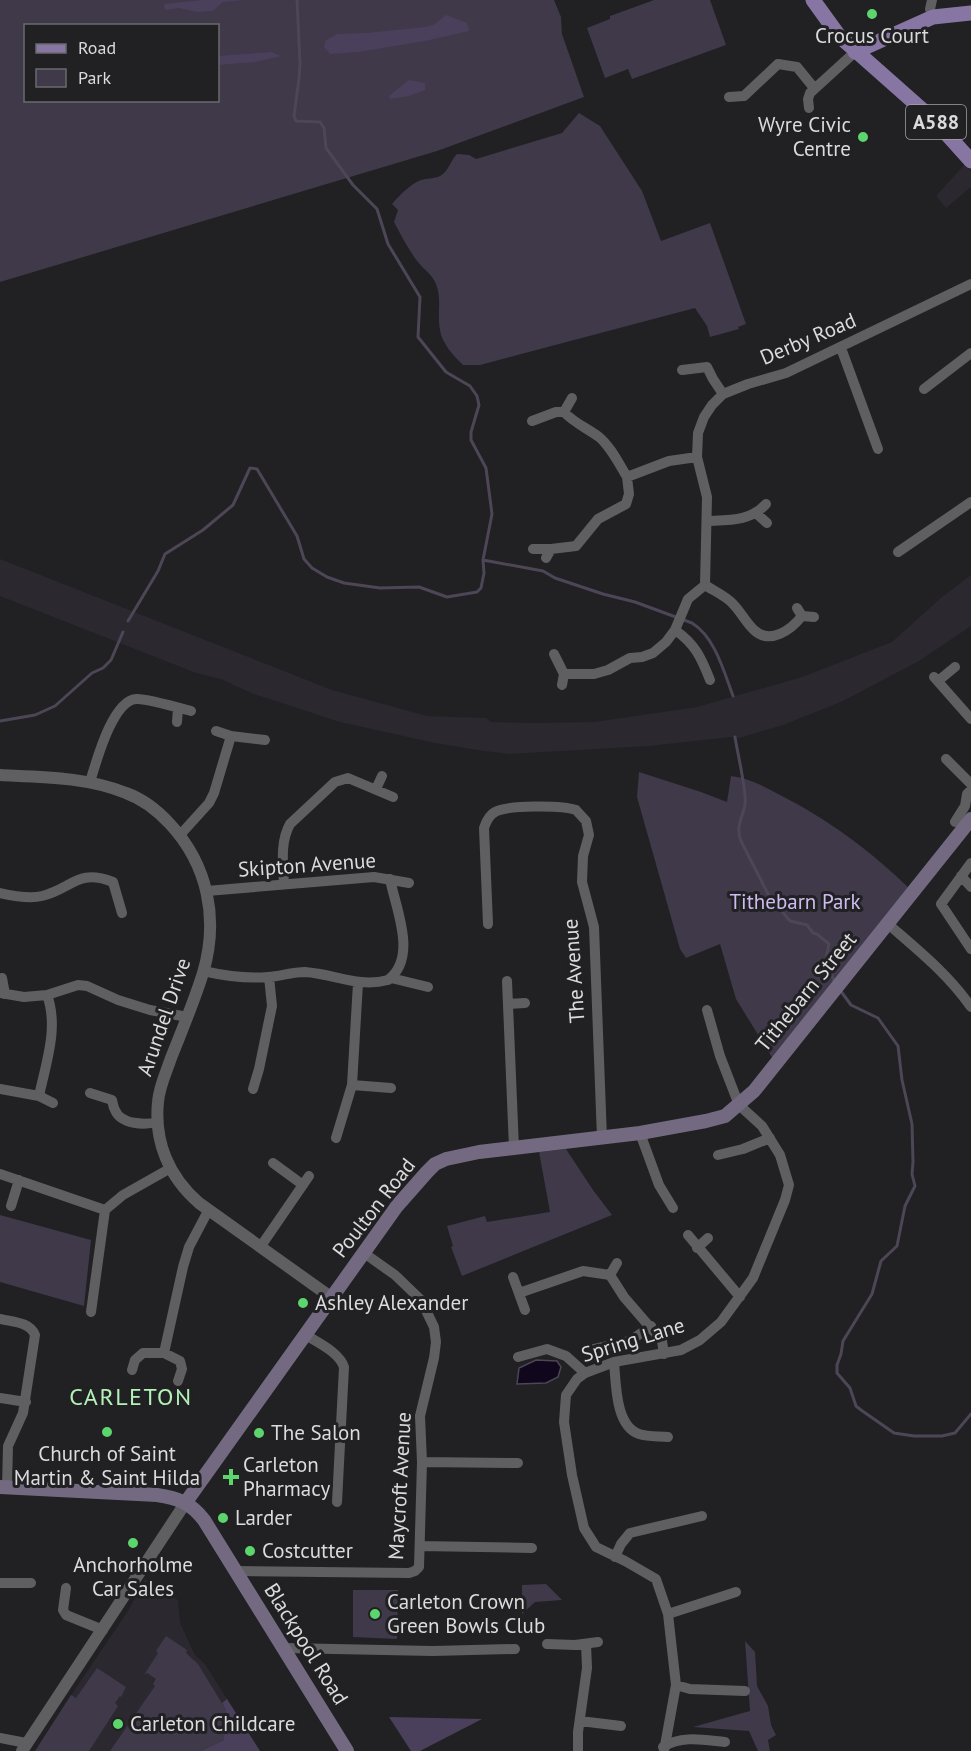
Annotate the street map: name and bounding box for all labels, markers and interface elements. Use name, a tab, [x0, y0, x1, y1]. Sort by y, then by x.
marker: Crocus Court	[865, 7, 879, 21]
place label: Crocus Court	[815, 22, 929, 49]
legend	[24, 24, 219, 102]
text: Road	[78, 36, 116, 59]
text: Park	[78, 66, 111, 89]
road number: A588	[906, 105, 966, 139]
place label: Wyre Civic Centre	[758, 111, 851, 162]
marker: Wyre Civic Centre	[856, 130, 870, 144]
street label: Derby Road	[756, 306, 860, 371]
street label: Skipton Avenue	[237, 846, 377, 883]
park label: Tithebarn Park	[729, 888, 861, 915]
street label: The Avenue	[556, 918, 591, 1024]
street label: Tithebarn Street	[749, 926, 862, 1057]
street label: Arundel Drive	[131, 954, 196, 1079]
street label: Poulton Road	[326, 1152, 421, 1263]
place label: Ashley Alexander	[315, 1289, 468, 1316]
marker: Ashley Alexander	[296, 1296, 310, 1310]
street label: Spring Lane	[578, 1311, 688, 1368]
district label: CARLETON	[69, 1381, 193, 1412]
street label: Maycroft Avenue	[382, 1411, 417, 1561]
place label: The Salon	[271, 1419, 361, 1446]
marker: Church of Saint Martin & Saint Hilda	[100, 1425, 114, 1439]
marker: The Salon	[252, 1426, 266, 1440]
place label: Church of Saint Martin & Saint Hilda	[14, 1440, 200, 1491]
place label: Carleton Pharmacy	[243, 1451, 330, 1502]
marker: Carleton Pharmacy	[224, 1470, 238, 1484]
place label: Larder	[235, 1504, 292, 1531]
marker: Larder	[216, 1511, 230, 1525]
marker: Anchorholme Car Sales	[126, 1536, 140, 1550]
place label: Costcutter	[262, 1537, 353, 1564]
marker: Costcutter	[243, 1544, 257, 1558]
place label: Anchorholme Car Sales	[73, 1551, 193, 1602]
street label: Blackpool Road	[258, 1578, 355, 1710]
place label: Carleton Crown Green Bowls Club	[387, 1588, 545, 1639]
marker: Carleton Crown Green Bowls Club	[368, 1607, 382, 1621]
place label: Carleton Childcare	[130, 1710, 295, 1737]
marker: Carleton Childcare	[111, 1717, 125, 1731]

